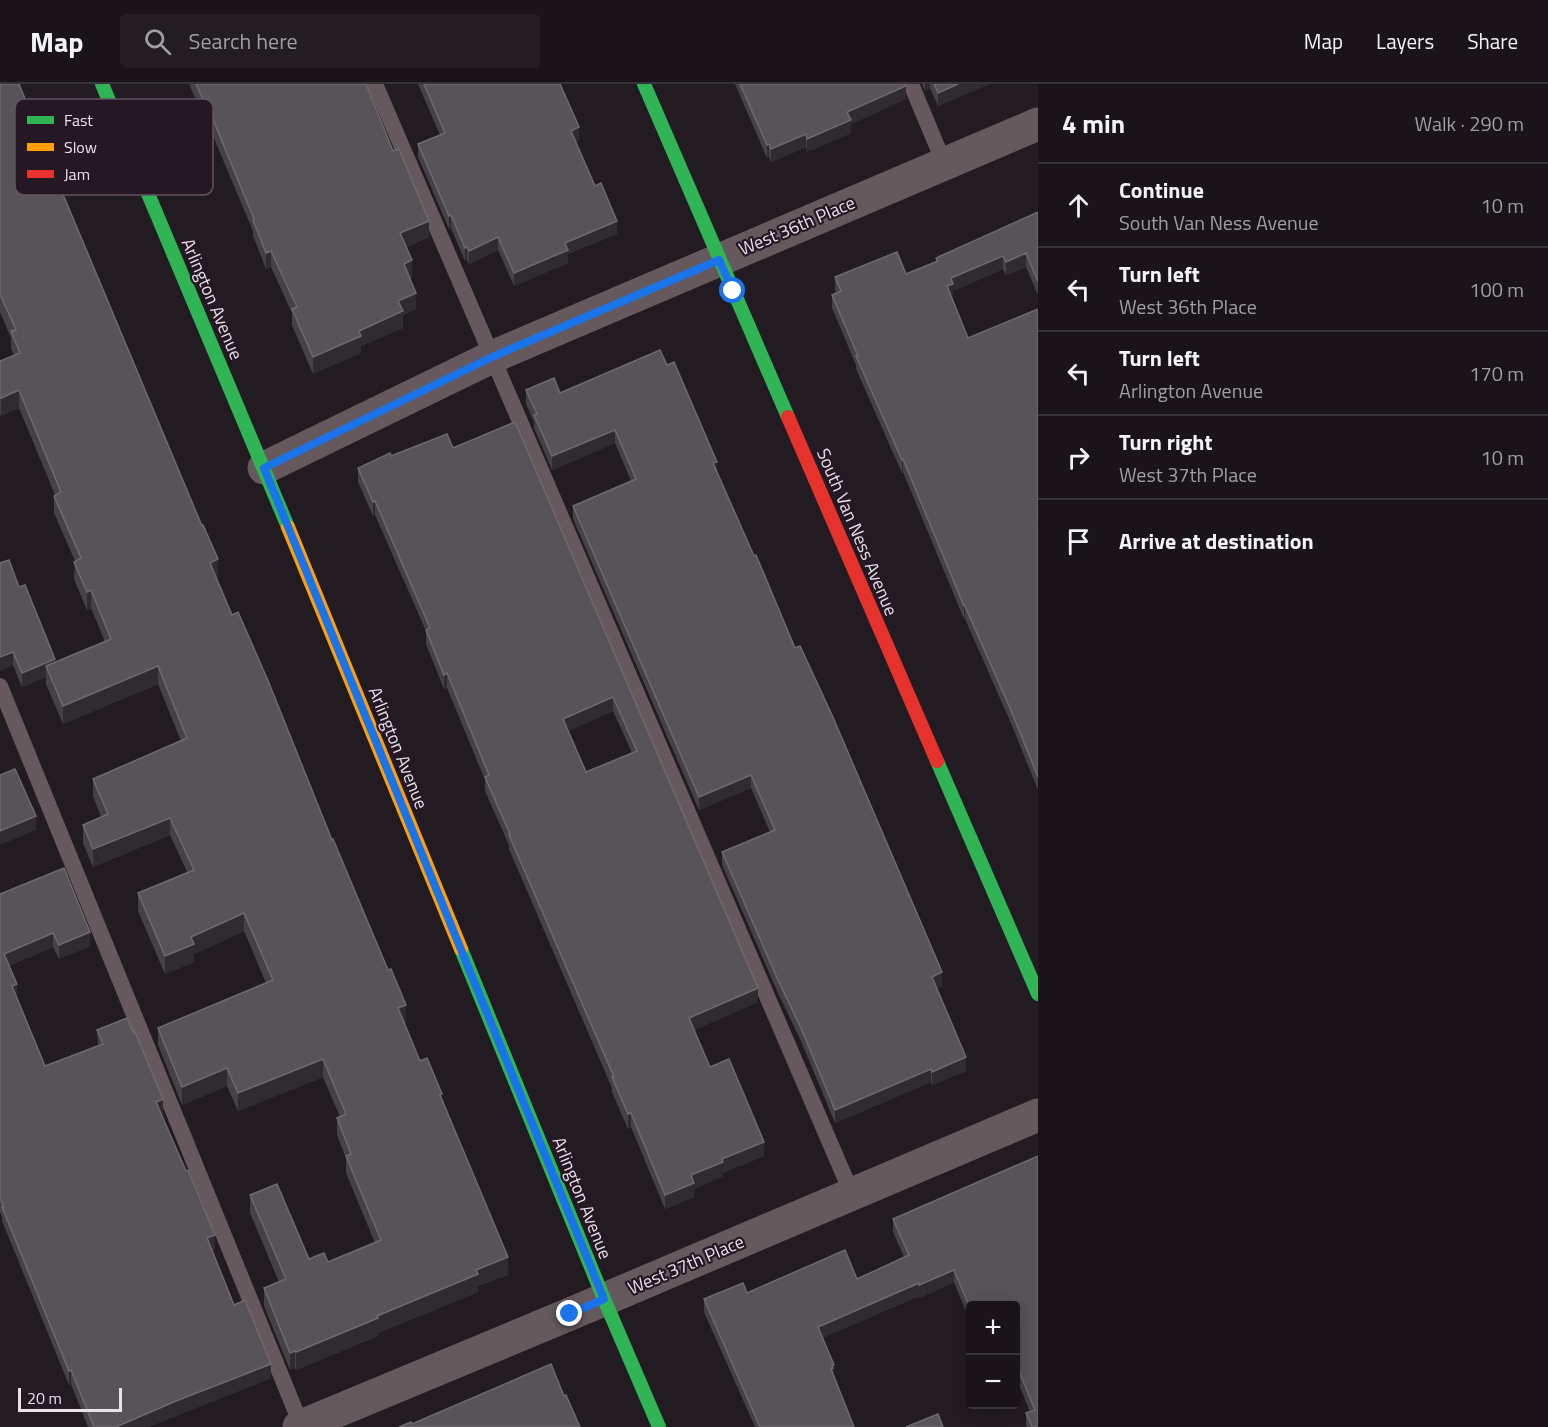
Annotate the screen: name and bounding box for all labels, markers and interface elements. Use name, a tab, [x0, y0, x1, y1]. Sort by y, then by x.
search box	[120, 14, 540, 68]
text: Map	[30, 20, 84, 63]
text: Search here	[189, 24, 298, 58]
icon: search	[141, 25, 174, 58]
text: Map	[1304, 25, 1343, 57]
text: Layers	[1376, 25, 1434, 57]
text: Share	[1467, 25, 1518, 57]
legend	[15, 99, 213, 195]
text: 4 min	[1062, 104, 1125, 143]
text: Fast	[64, 108, 93, 132]
text: Walk · 290 m	[1415, 108, 1524, 139]
text: Slow	[64, 135, 97, 159]
text: Jam	[64, 162, 90, 186]
text: Continue	[1119, 173, 1204, 207]
street label: West 36th Place	[734, 189, 859, 262]
icon: ahead	[1062, 189, 1095, 222]
text: 10 m	[1480, 190, 1524, 221]
text: South Van Ness Avenue	[1119, 207, 1319, 238]
street label: Arlington Avenue	[175, 234, 250, 364]
text: Turn left	[1119, 257, 1200, 291]
icon: left	[1062, 273, 1095, 306]
text: 100 m	[1469, 274, 1524, 305]
route start	[719, 277, 745, 303]
text: West 36th Place	[1119, 291, 1257, 322]
text: Turn left	[1119, 341, 1200, 375]
icon: left	[1062, 357, 1095, 390]
text: 170 m	[1469, 358, 1524, 389]
text: Arlington Avenue	[1119, 375, 1263, 406]
text: Turn right	[1119, 425, 1213, 459]
icon: right	[1062, 441, 1095, 474]
text: 10 m	[1480, 442, 1524, 473]
street label: South Van Ness Avenue	[810, 444, 905, 620]
text: West 37th Place	[1119, 459, 1257, 490]
text: Arrive at destination	[1119, 524, 1314, 558]
icon: arrive	[1062, 525, 1095, 558]
street label: Arlington Avenue	[362, 683, 435, 813]
street label: Arlington Avenue	[546, 1133, 619, 1263]
street label: West 37th Place	[623, 1228, 748, 1301]
route end	[556, 1300, 582, 1326]
map controls	[966, 1301, 1020, 1409]
button: +	[966, 1301, 1020, 1355]
button: −	[966, 1355, 1020, 1409]
scale bar	[18, 1385, 122, 1412]
text: 20 m	[27, 1386, 62, 1410]

